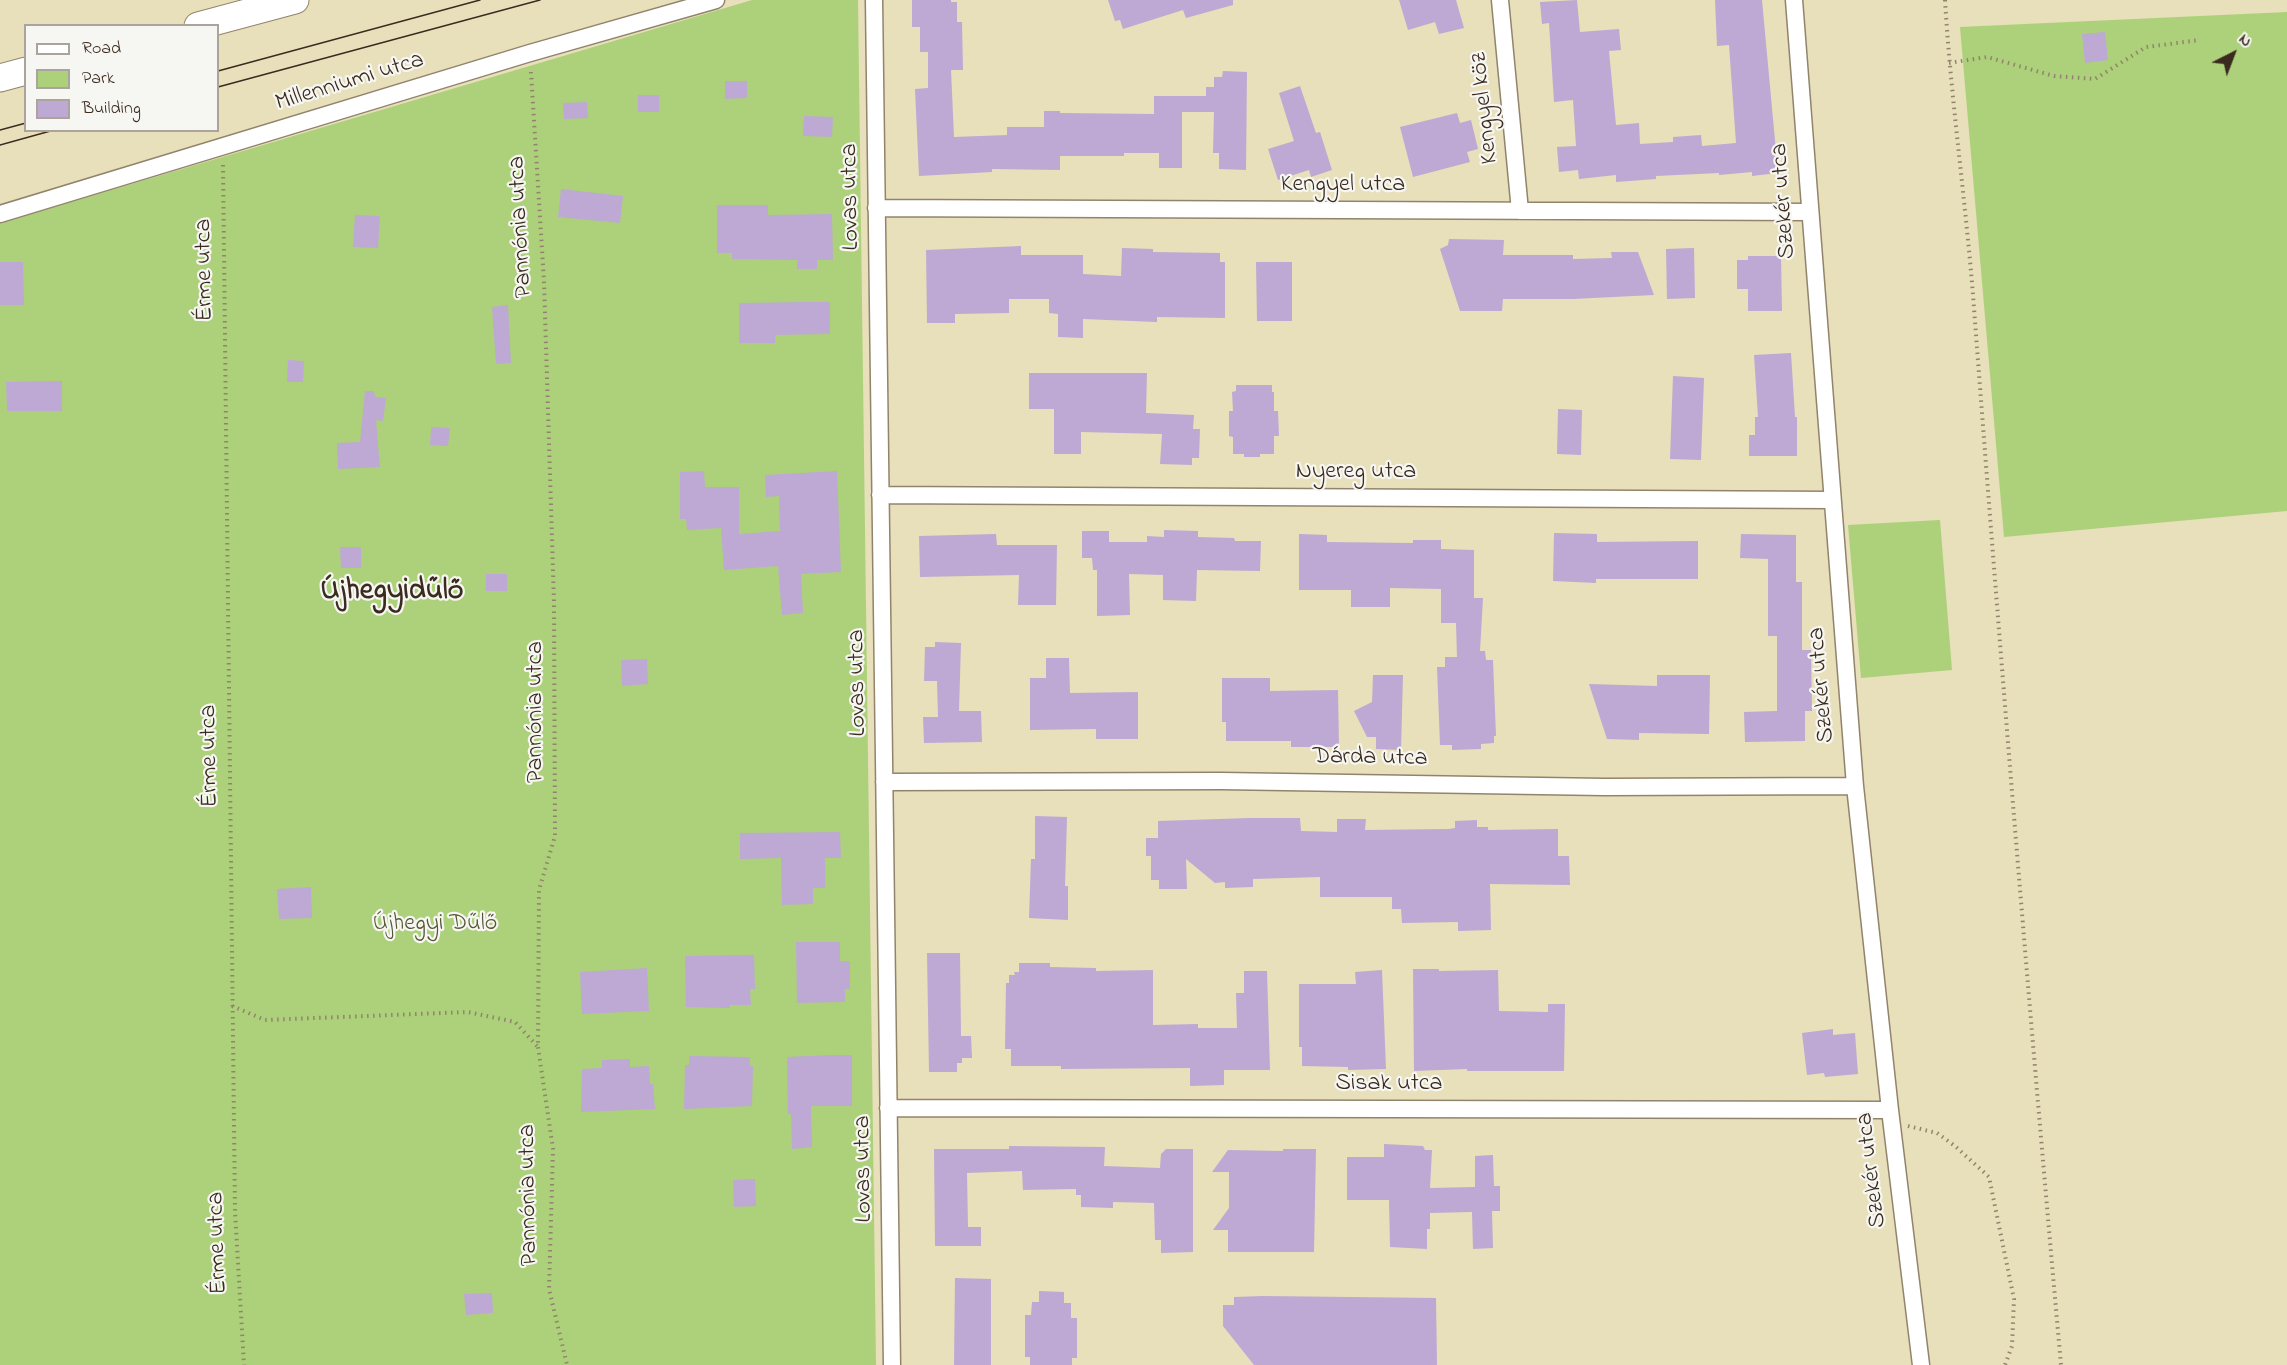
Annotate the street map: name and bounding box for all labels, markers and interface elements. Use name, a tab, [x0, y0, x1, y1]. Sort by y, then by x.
legend	[24, 24, 219, 132]
north arrow	[2203, 24, 2263, 84]
text: N	[2233, 28, 2257, 53]
text: Road	[82, 36, 121, 62]
street label: Millenniumi utca	[272, 47, 428, 119]
street label: Kengyel köz	[1466, 51, 1506, 165]
text: Park	[82, 66, 115, 92]
text: Building	[82, 96, 141, 122]
street label: Szekér utca	[1767, 142, 1803, 260]
street label: Lovas utca	[837, 143, 867, 251]
street label: Pannónia utca	[504, 155, 540, 299]
street label: Kengyel utca	[1281, 172, 1405, 200]
street label: Érme utca	[191, 218, 221, 322]
street label: Nyereg utca	[1296, 459, 1416, 487]
district label: Újhegyidűlő	[321, 575, 463, 611]
street label: Szekér utca	[1804, 626, 1842, 744]
street label: Lovas utca	[844, 629, 874, 737]
street label: Pannónia utca	[523, 641, 551, 783]
street label: Érme utca	[196, 704, 226, 808]
street label: Dárda utca	[1312, 744, 1428, 774]
park label: Újhegyi Dűlő	[373, 911, 497, 939]
street label: Sisak utca	[1336, 1071, 1442, 1099]
street label: Szekér utca	[1852, 1111, 1894, 1229]
street label: Lovas utca	[850, 1115, 880, 1223]
street label: Pannónia utca	[514, 1124, 546, 1266]
street label: Érme utca	[203, 1191, 235, 1295]

